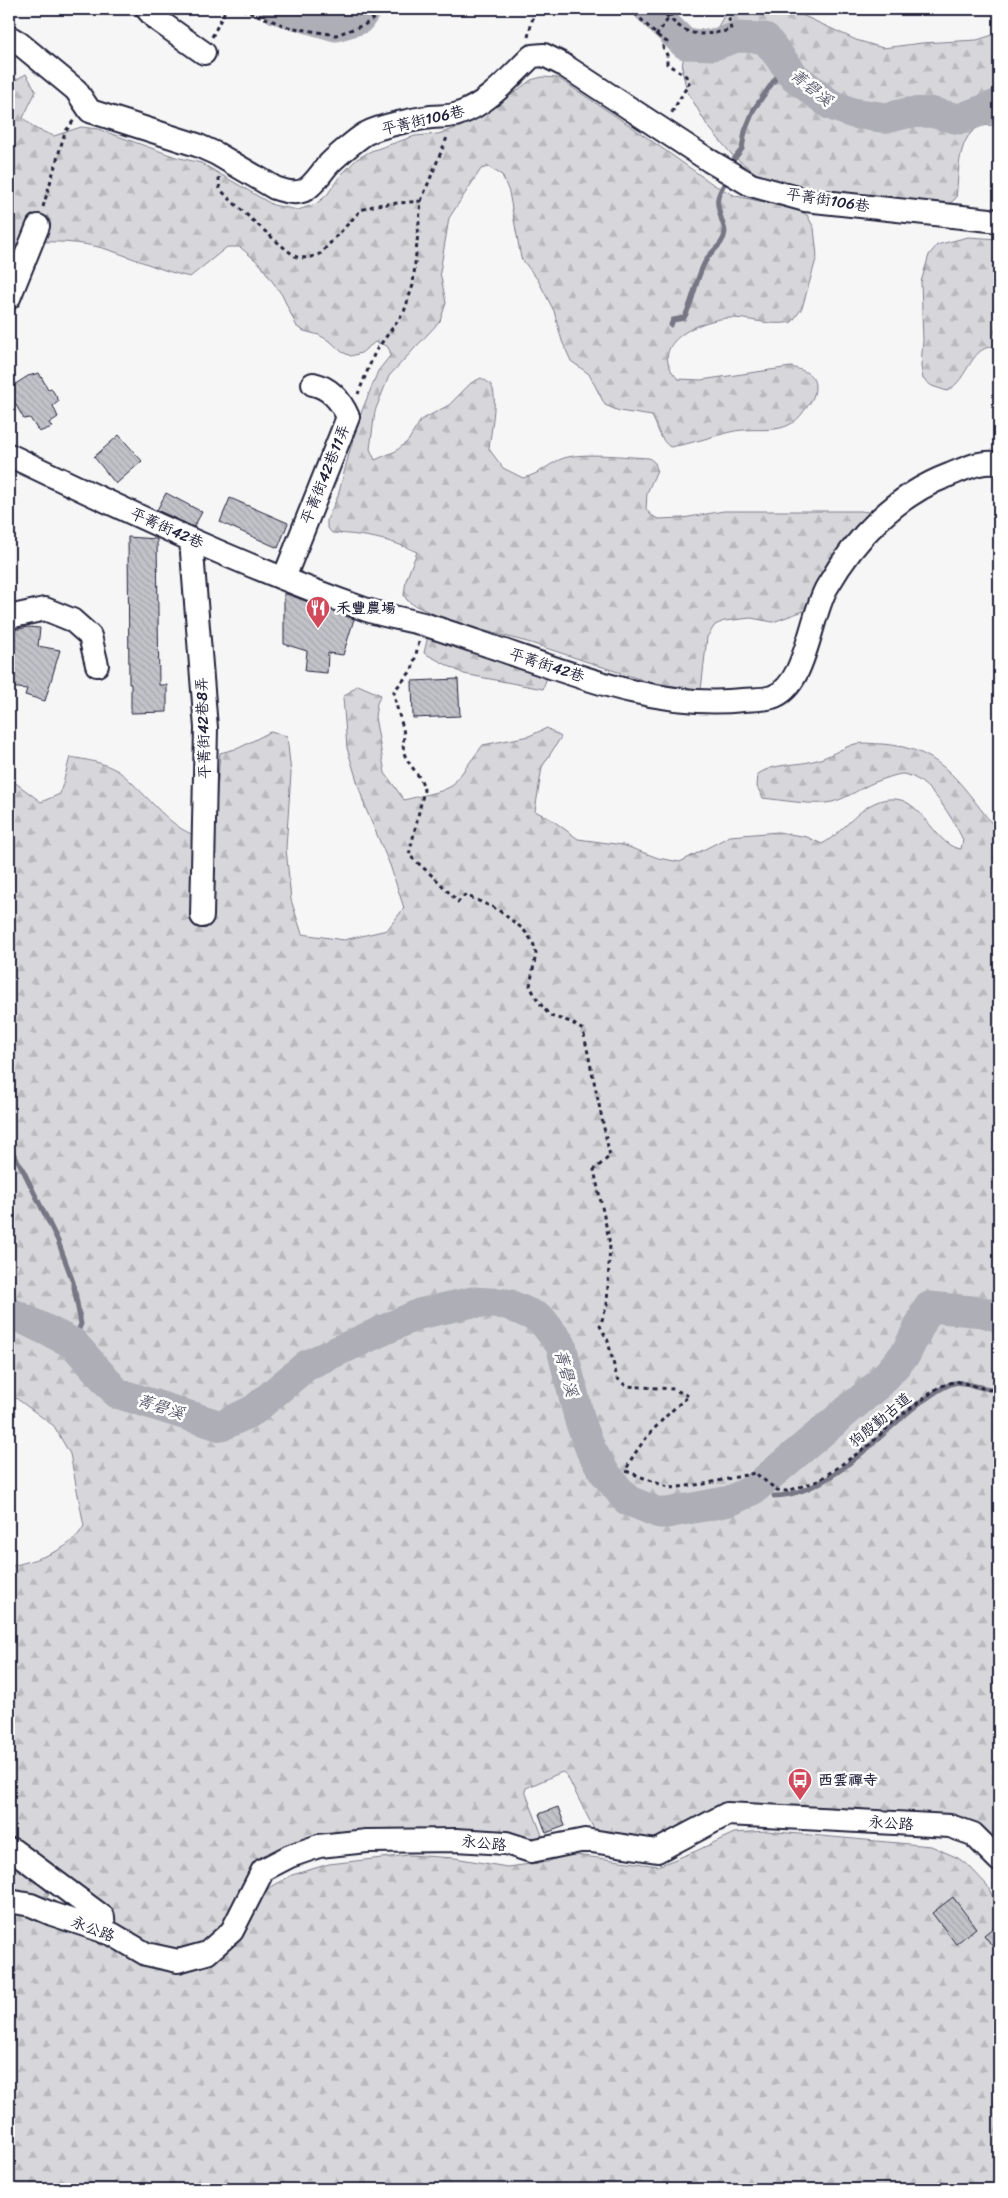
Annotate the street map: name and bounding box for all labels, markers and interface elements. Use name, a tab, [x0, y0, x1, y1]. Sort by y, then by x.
water label: 菁礐溪	[784, 61, 840, 114]
street label: 平菁街106巷	[379, 98, 467, 142]
street label: 平菁街106巷	[784, 181, 872, 219]
street label: 平菁街42巷11弄	[293, 420, 357, 528]
street label: 平菁街42巷	[126, 500, 208, 556]
restaurant icon: 禾豐農場	[305, 595, 331, 629]
place label: 禾豐農場	[336, 595, 396, 621]
street label: 平菁街42巷	[506, 641, 588, 689]
street label: 平菁街42巷8弄	[188, 677, 218, 779]
water label: 菁礐溪	[546, 1346, 587, 1401]
water label: 菁礐溪	[134, 1385, 189, 1428]
street label: 狗殷勤古道	[843, 1386, 917, 1454]
bus stop icon: 西雲禪寺	[787, 1767, 813, 1801]
place label: 西雲禪寺	[818, 1767, 878, 1793]
street label: 永公路	[868, 1808, 914, 1838]
street label: 永公路	[460, 1828, 508, 1858]
street label: 永公路	[67, 1909, 119, 1949]

